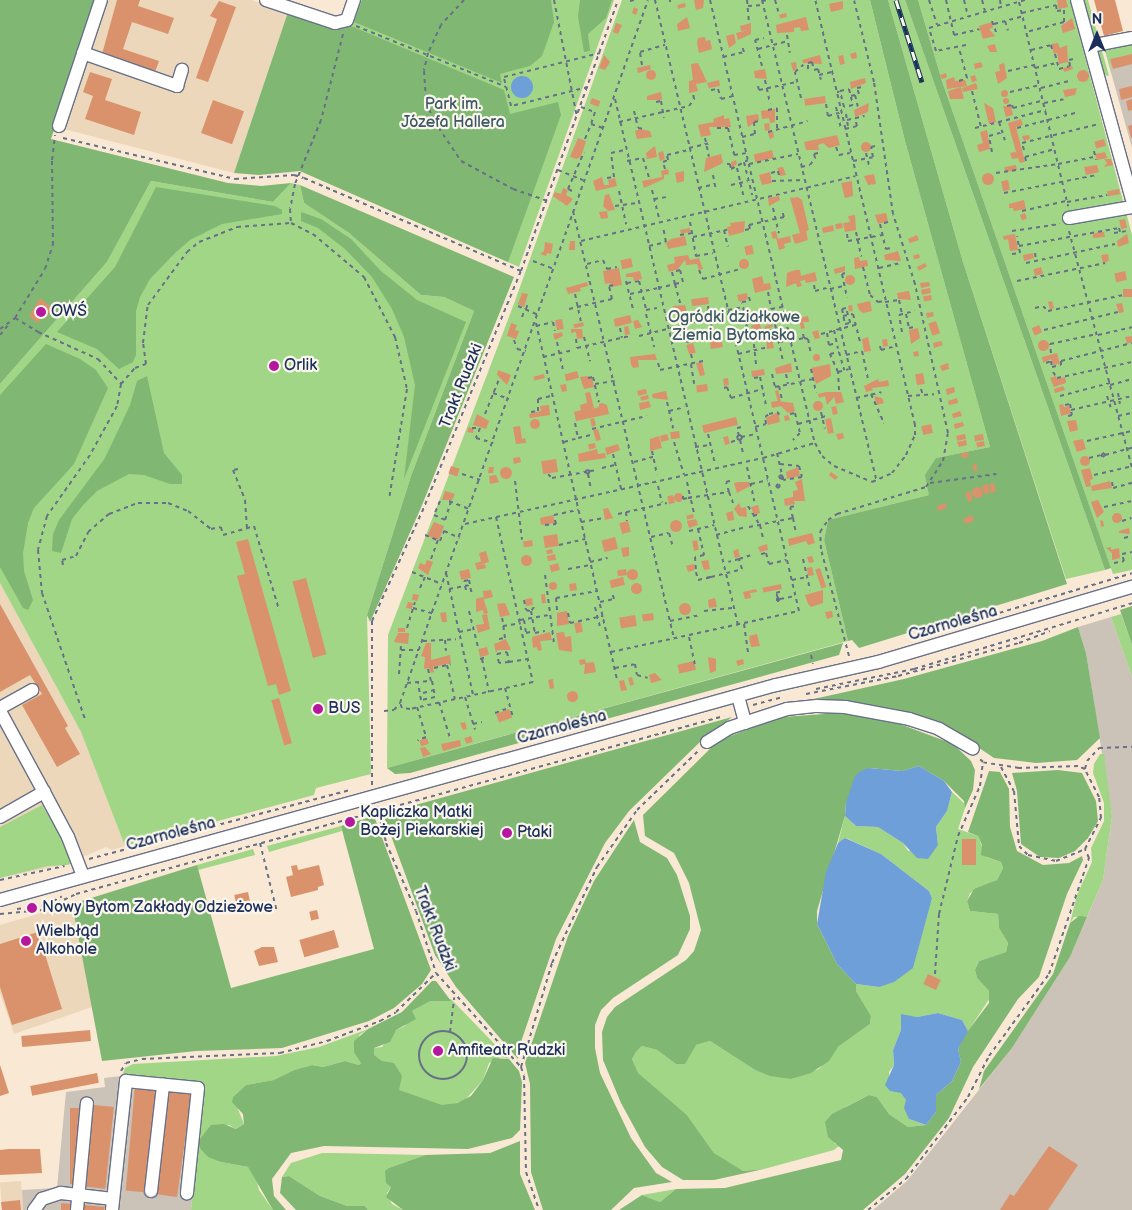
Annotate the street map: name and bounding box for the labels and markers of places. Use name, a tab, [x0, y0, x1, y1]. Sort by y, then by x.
place label: OWŚ	[51, 302, 87, 322]
marker: OWŚ	[35, 306, 47, 318]
place label: Orlik	[284, 356, 317, 376]
marker: Orlik	[268, 360, 280, 372]
place label: BUS	[328, 699, 360, 719]
marker: BUS	[312, 703, 324, 715]
place label: Kapliczka Matki Bożej Piekarskiej	[360, 803, 483, 841]
marker: Kapliczka Matki Bożej Piekarskiej	[344, 816, 356, 828]
place label: Ptaki	[517, 823, 552, 843]
marker: Ptaki	[501, 827, 513, 839]
place label: Nowy Bytom Zakłady Odzieżowe	[42, 898, 275, 918]
marker: Nowy Bytom Zakłady Odzieżowe	[26, 902, 38, 914]
place label: Wielbłąd Alkohole	[36, 922, 99, 960]
marker: Wielbłąd Alkohole	[20, 935, 32, 947]
place label: Amfiteatr Rudzki	[448, 1041, 565, 1061]
marker: Amfiteatr Rudzki	[432, 1045, 444, 1057]

